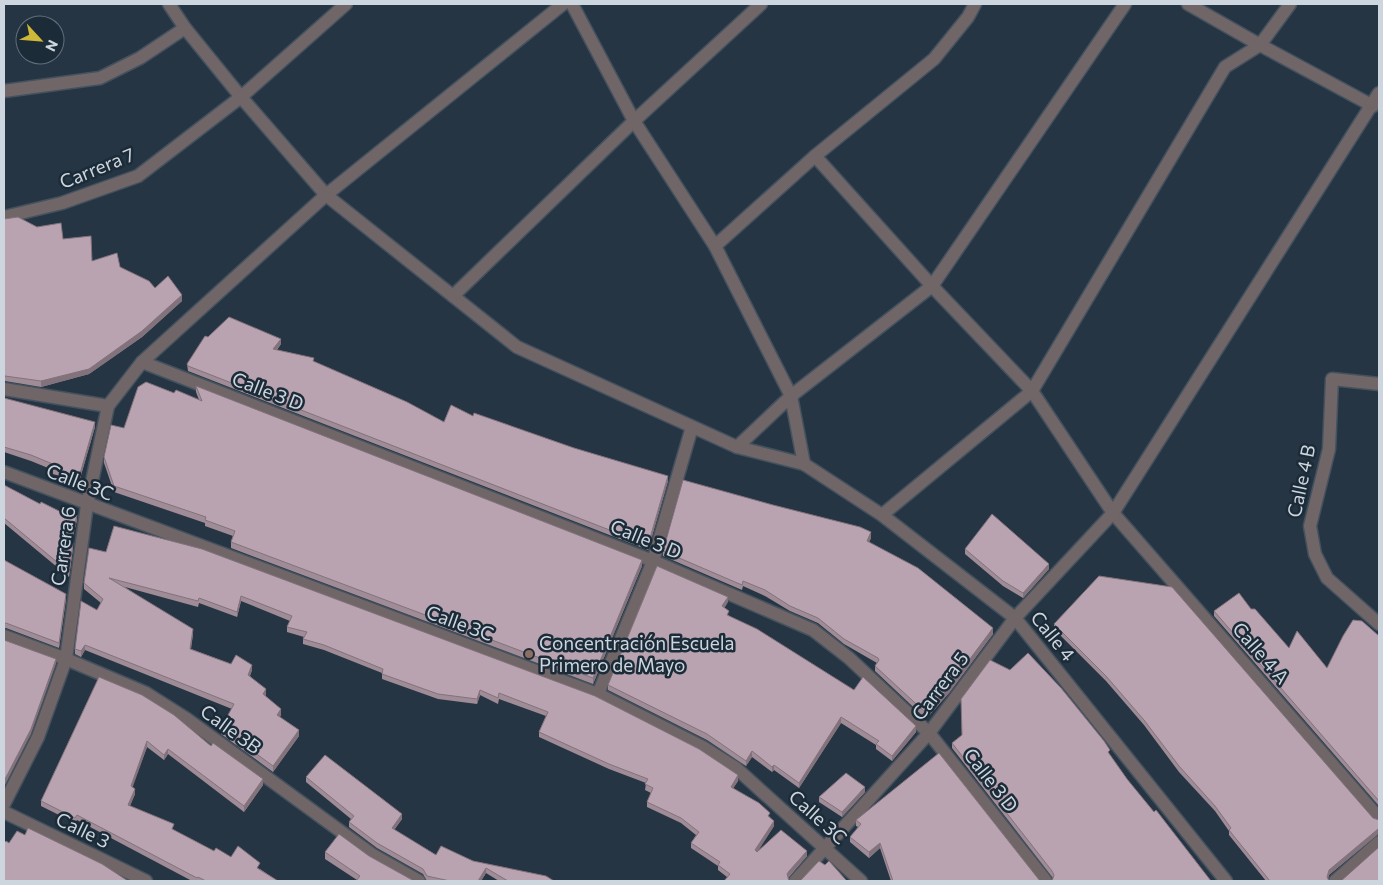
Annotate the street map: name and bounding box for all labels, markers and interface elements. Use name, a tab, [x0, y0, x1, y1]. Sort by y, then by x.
north arrow	[15, 15, 65, 65]
text: N	[42, 37, 62, 54]
street label: Carrera 7	[56, 142, 138, 193]
street label: Calle 3 D	[229, 366, 307, 415]
street label: Calle 4 B	[1282, 443, 1319, 519]
street label: Calle 3C	[43, 458, 117, 505]
street label: Carrera 6	[46, 505, 79, 587]
street label: Calle 3 D	[607, 514, 685, 563]
street label: Calle 3C	[423, 600, 497, 645]
street label: Calle 4	[1026, 606, 1080, 665]
street label: Calle 4 A	[1228, 617, 1294, 688]
place label: Concentración Escuela Primero de Mayo	[539, 631, 735, 676]
street label: Carrera 5	[906, 647, 973, 724]
marker: Concentración Escuela Primero de Mayo	[523, 648, 535, 660]
street label: Calle 3B	[196, 699, 266, 758]
street label: Calle 3 D	[959, 743, 1023, 816]
street label: Calle 3C	[785, 785, 852, 849]
street label: Calle 3	[53, 807, 114, 852]

